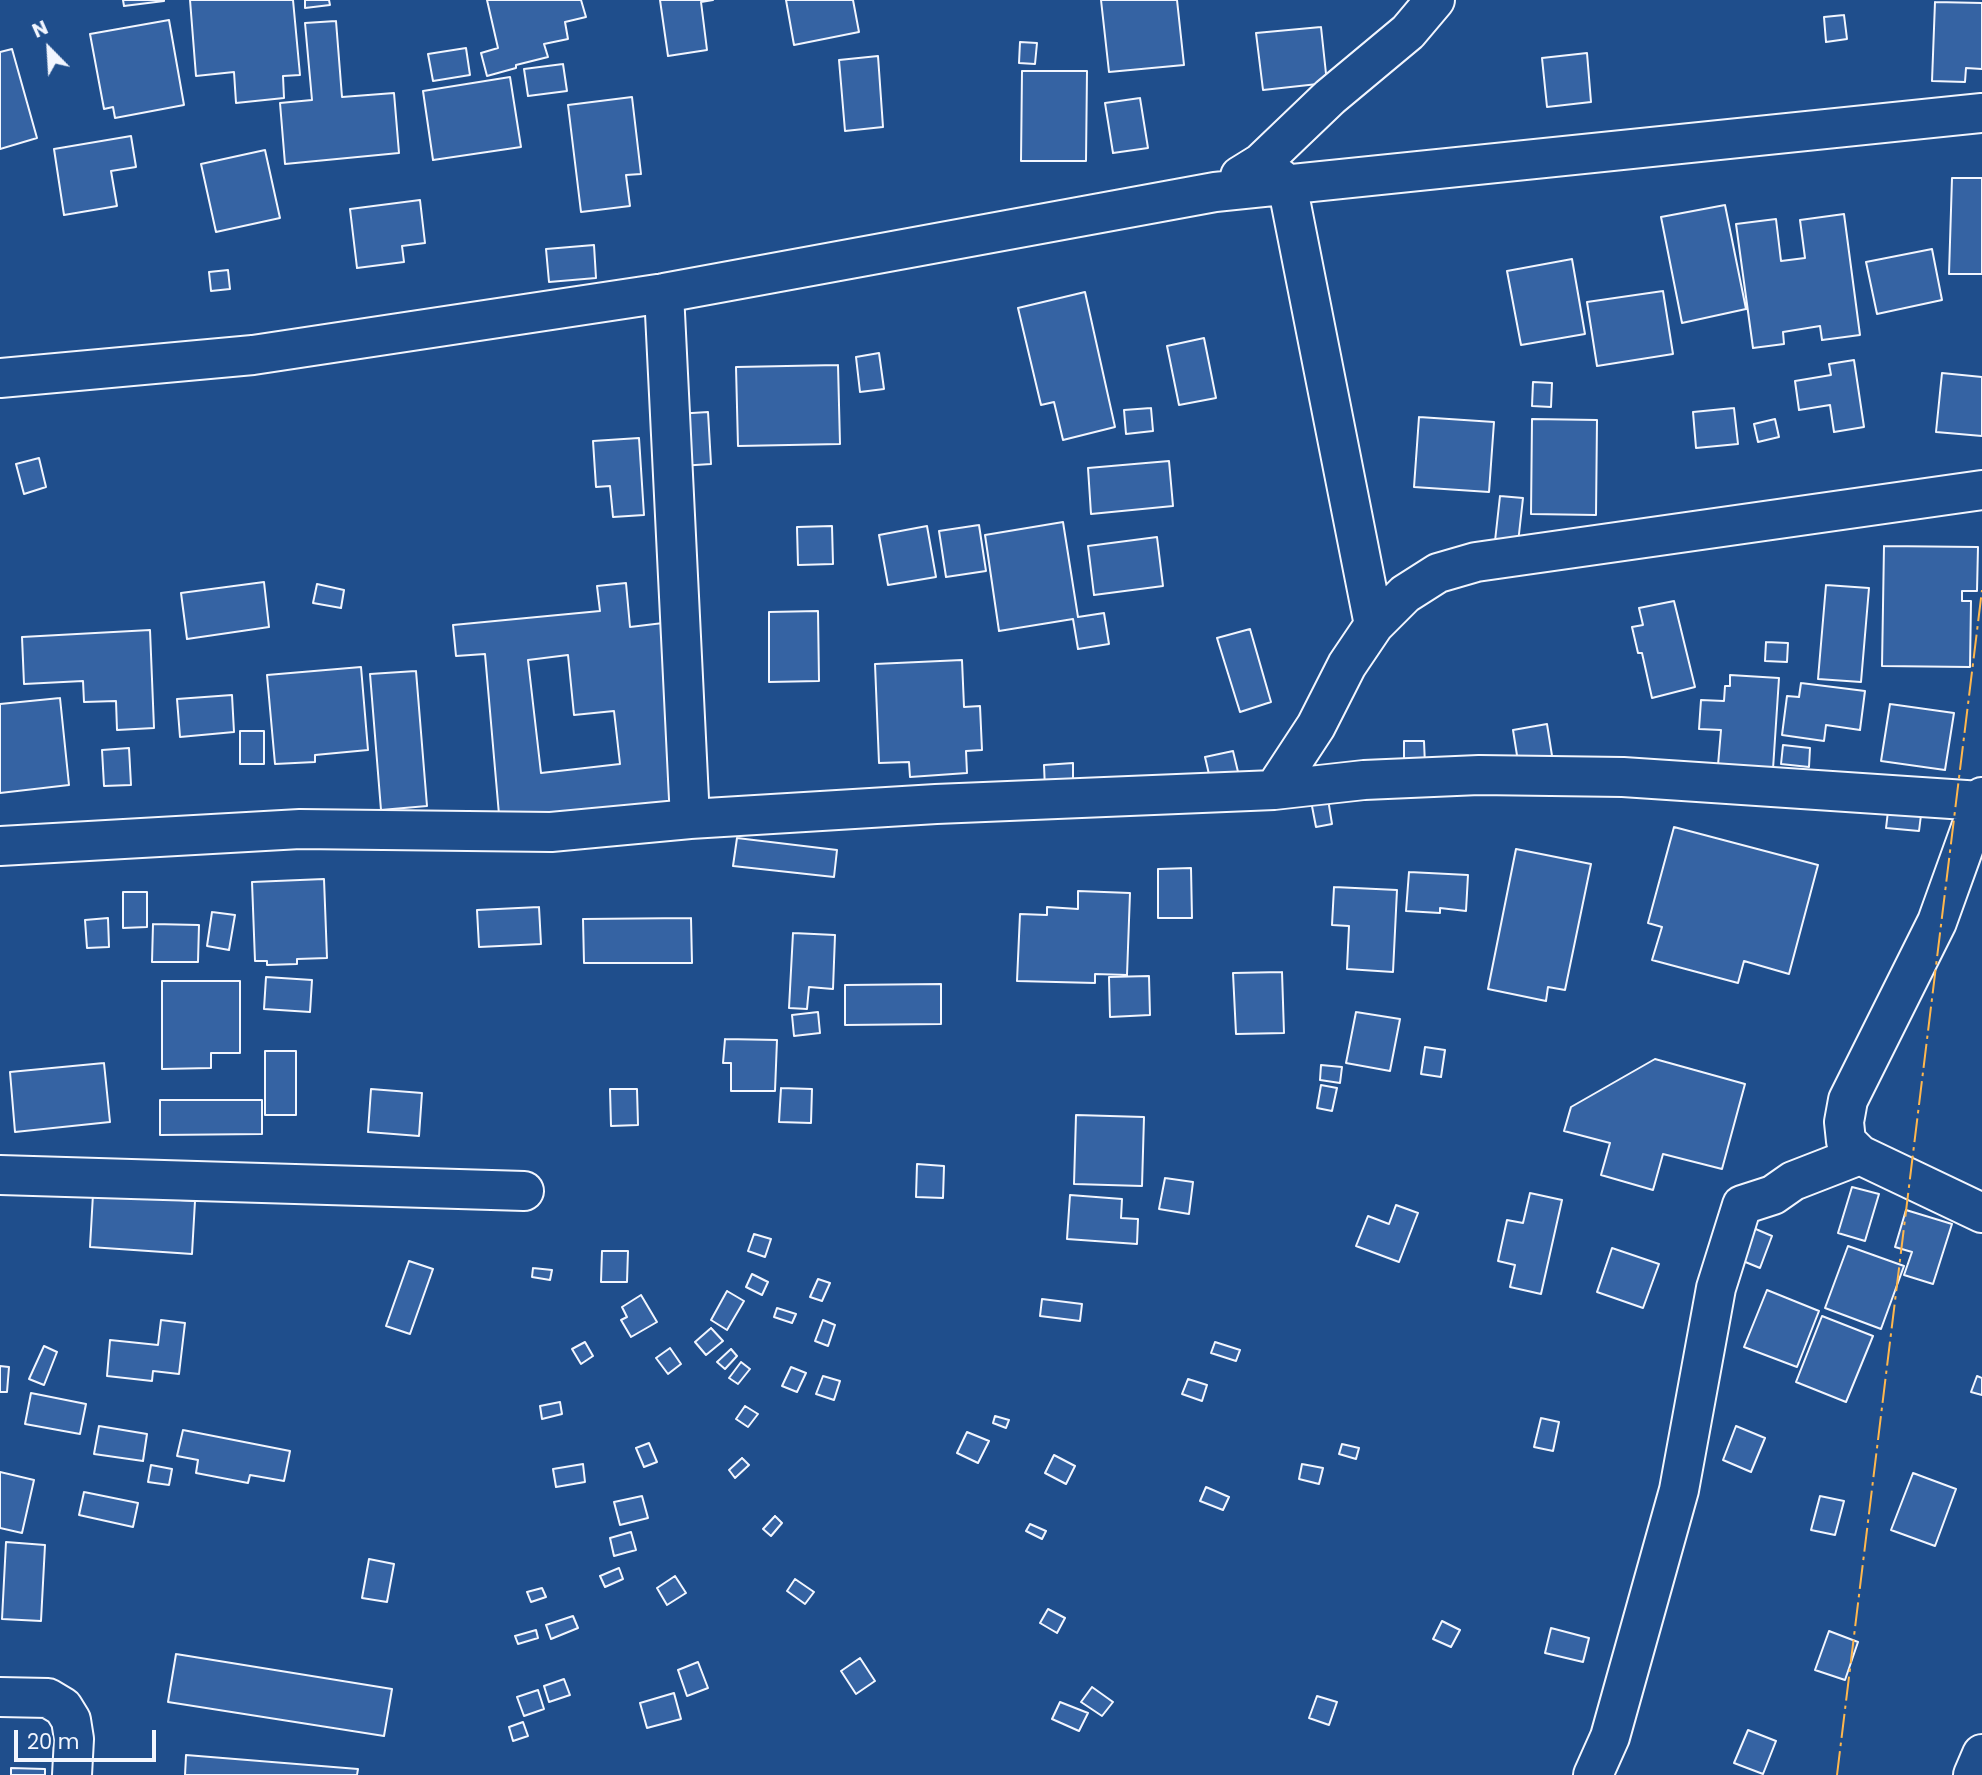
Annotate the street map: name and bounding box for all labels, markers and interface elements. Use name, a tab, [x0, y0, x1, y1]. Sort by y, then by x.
north arrow	[14, 14, 84, 84]
text: N	[28, 14, 52, 45]
scale bar	[18, 1716, 159, 1760]
text: 20 m	[27, 1727, 80, 1756]

